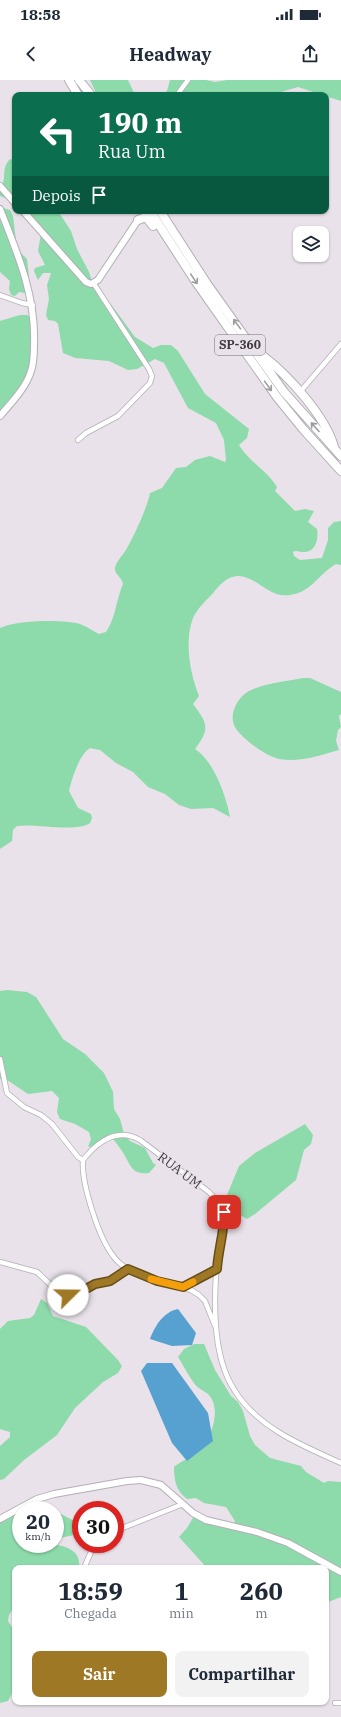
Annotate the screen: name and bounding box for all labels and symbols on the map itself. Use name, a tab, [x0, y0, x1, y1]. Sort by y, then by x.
one-way arrow	[190, 273, 198, 284]
one-way arrow	[232, 318, 241, 329]
road number: SP-360	[215, 335, 265, 355]
one-way arrow	[264, 380, 272, 391]
one-way arrow	[310, 422, 319, 433]
street label: RUA UM	[154, 1148, 205, 1192]
pin	[207, 1195, 241, 1229]
position arrow	[47, 1274, 89, 1316]
speed limit sign: 30	[72, 1501, 124, 1553]

